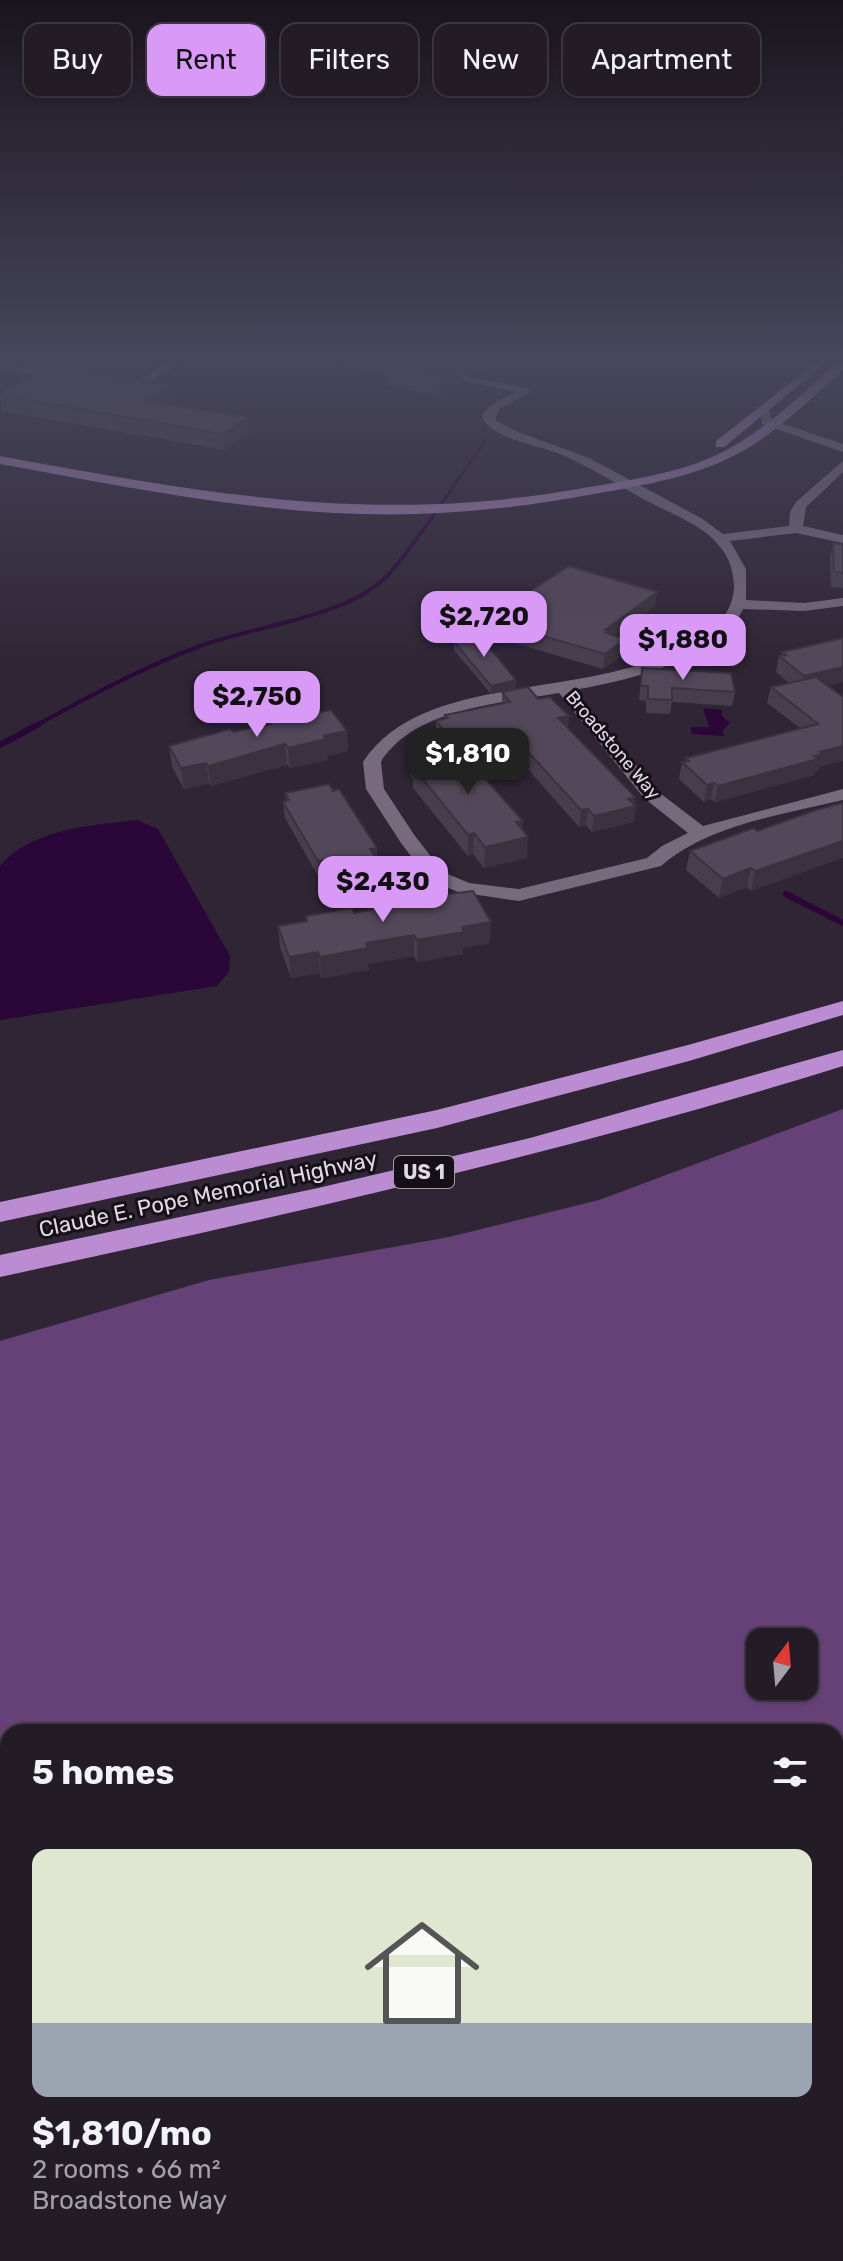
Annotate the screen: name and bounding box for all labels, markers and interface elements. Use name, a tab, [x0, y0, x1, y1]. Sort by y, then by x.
chip: Buy	[24, 24, 131, 96]
chip: Rent	[147, 24, 265, 96]
chip: Filters	[281, 24, 418, 96]
chip: New	[434, 24, 547, 96]
chip: Apartment	[563, 24, 760, 96]
pin: $2,720	[419, 591, 549, 659]
text: $2,720	[439, 601, 529, 632]
pin: $1,880	[618, 614, 748, 682]
text: $1,880	[638, 624, 728, 655]
pin: $2,750	[192, 671, 322, 739]
text: $2,750	[212, 681, 302, 712]
street label: Broadstone Way	[561, 686, 665, 804]
pin: $1,810	[403, 728, 533, 796]
text: $1,810	[425, 738, 511, 769]
pin: $2,430	[318, 856, 448, 924]
text: $2,430	[336, 866, 430, 897]
street label: Claude E. Pope Memorial Highway	[36, 1145, 380, 1243]
road number: US 1	[394, 1156, 454, 1188]
north arrow	[746, 1628, 818, 1700]
map controls	[746, 1628, 818, 1700]
icon: filters	[768, 1750, 812, 1794]
text: 5 homes	[32, 1752, 174, 1793]
icon: home	[350, 1901, 494, 2045]
text: $1,810/mo	[32, 2113, 212, 2154]
text: 2 rooms · 66 m²	[32, 2154, 221, 2185]
text: Broadstone Way	[32, 2185, 227, 2216]

